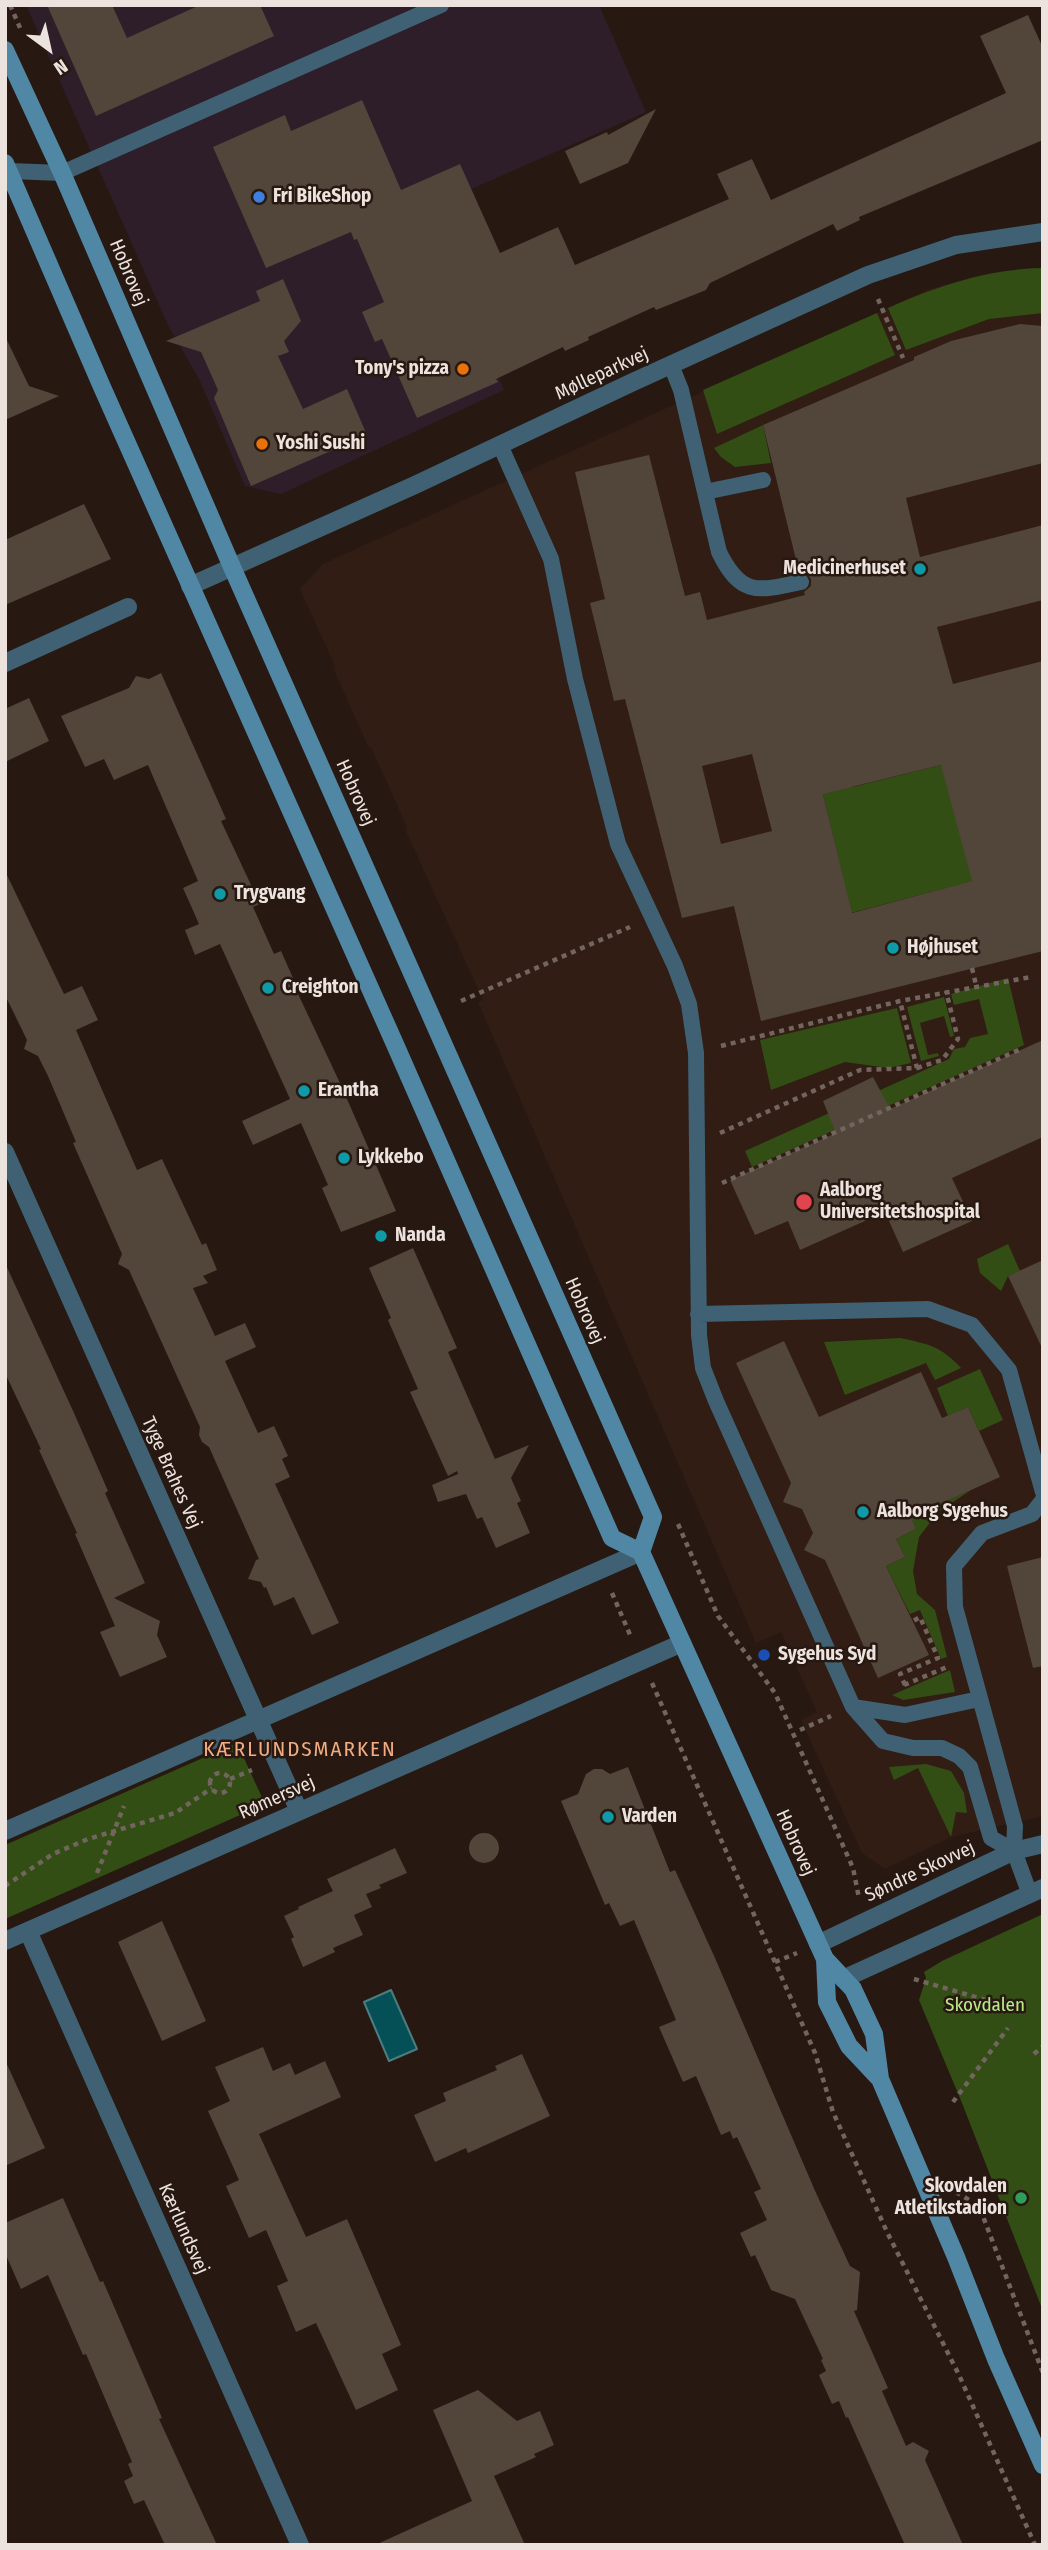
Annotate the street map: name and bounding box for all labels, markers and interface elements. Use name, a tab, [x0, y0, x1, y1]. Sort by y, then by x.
north arrow	[14, 14, 84, 84]
text: N	[50, 54, 72, 80]
place label: Fri BikeShop	[273, 186, 371, 208]
marker: Fri BikeShop	[251, 189, 267, 205]
street label: Hobrovej	[104, 236, 152, 310]
street label: Mølleparkvej	[552, 343, 652, 405]
place label: Tony's pizza	[355, 358, 449, 380]
marker: Tony's pizza	[455, 361, 471, 377]
place label: Yoshi Sushi	[276, 433, 365, 455]
marker: Yoshi Sushi	[254, 436, 270, 452]
place label: Medicinerhuset	[783, 558, 906, 580]
marker: Medicinerhuset	[912, 561, 928, 577]
street label: Hobrovej	[330, 756, 380, 830]
place label: Trygvang	[234, 883, 306, 905]
marker: Trygvang	[212, 886, 228, 902]
place label: Højhuset	[907, 937, 978, 959]
marker: Højhuset	[885, 940, 901, 956]
place label: Creighton	[282, 977, 359, 999]
marker: Creighton	[260, 980, 276, 996]
place label: Erantha	[318, 1080, 379, 1102]
marker: Erantha	[296, 1083, 312, 1099]
place label: Lykkebo	[358, 1147, 424, 1169]
marker: Lykkebo	[336, 1150, 352, 1166]
place label: Aalborg Universitetshospital	[820, 1180, 980, 1224]
marker: Aalborg Universitetshospital	[794, 1192, 814, 1212]
place label: Nanda	[395, 1225, 446, 1247]
marker: Nanda	[373, 1228, 389, 1244]
street label: Hobrovej	[559, 1274, 609, 1348]
street label: Tyge Brahes Vej	[136, 1414, 206, 1532]
place label: Aalborg Sygehus	[877, 1501, 1008, 1523]
marker: Aalborg Sygehus	[855, 1504, 871, 1520]
place label: Sygehus Syd	[778, 1644, 876, 1666]
marker: Sygehus Syd	[756, 1647, 772, 1663]
district label: KÆRLUNDSMARKEN	[205, 1737, 395, 1763]
street label: Rømersvej	[235, 1771, 319, 1825]
place label: Varden	[622, 1806, 677, 1828]
street label: Hobrovej	[770, 1806, 820, 1880]
marker: Varden	[600, 1809, 616, 1825]
street label: Søndre Skovvej	[861, 1837, 979, 1907]
park label: Skovdalen	[945, 1995, 1025, 2017]
place label: Skovdalen Atletikstadion	[895, 2176, 1007, 2220]
street label: Kærlundsvej	[153, 2180, 213, 2278]
marker: Skovdalen Atletikstadion	[1013, 2190, 1029, 2206]

